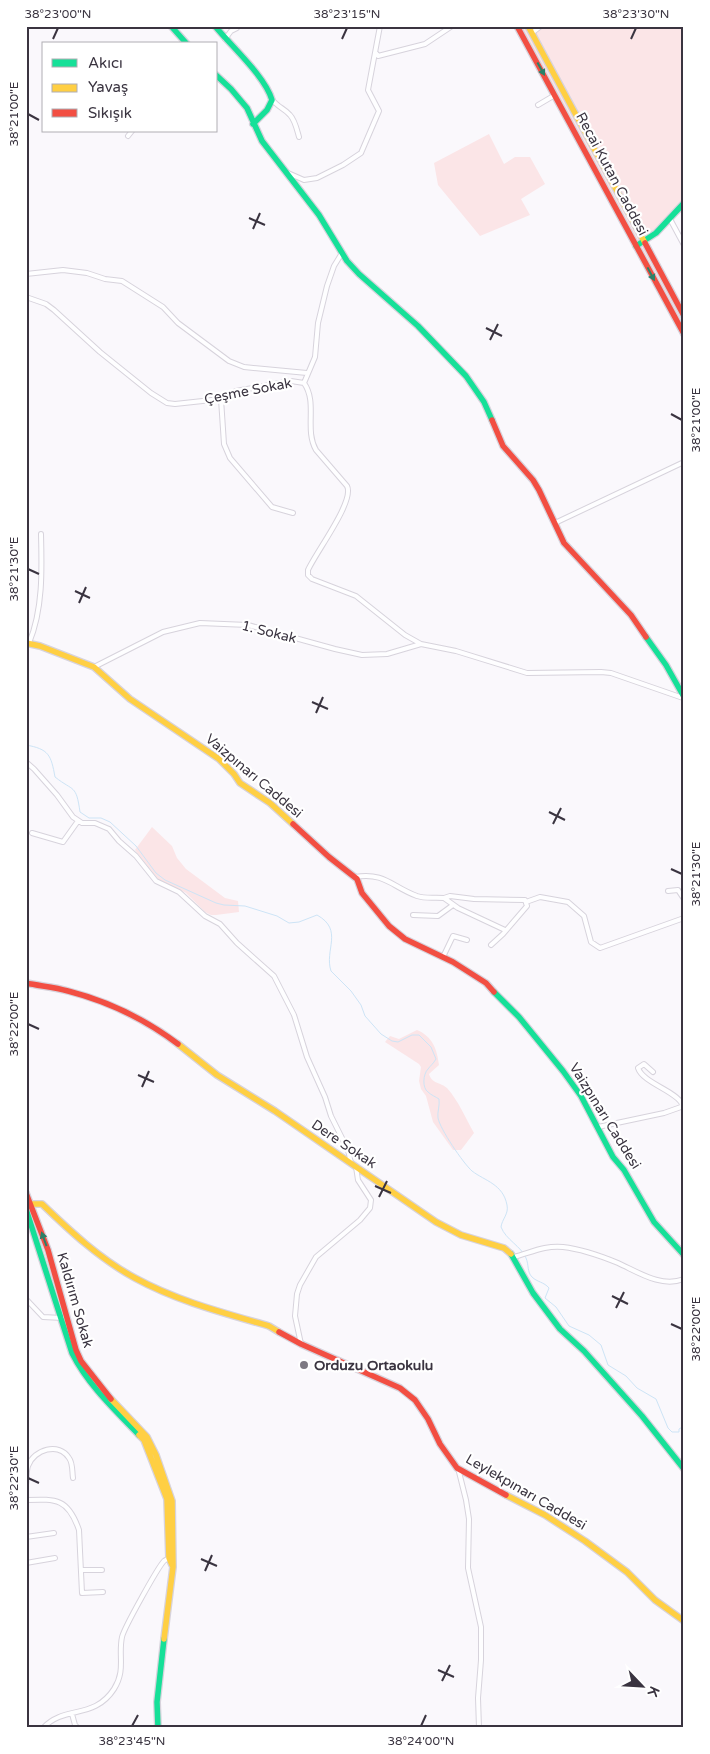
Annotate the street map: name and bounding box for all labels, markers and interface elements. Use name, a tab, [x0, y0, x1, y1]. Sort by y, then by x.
text: 38°23'00"N	[25, 7, 92, 21]
text: 38°23'15"N	[314, 7, 381, 21]
text: 38°23'30"N	[603, 7, 670, 21]
legend	[42, 42, 218, 132]
text: Akıcı	[88, 54, 123, 72]
one-way arrow	[536, 62, 545, 76]
text: Yavaş	[88, 78, 128, 96]
text: 38°21'00"E	[7, 81, 21, 147]
text: Sıkışık	[88, 104, 132, 122]
street label: Recai Kutan Caddesi	[572, 110, 652, 238]
one-way arrow	[647, 266, 655, 281]
street label: Çeşme Sokak	[203, 374, 294, 408]
text: 38°21'00"E	[689, 387, 703, 453]
text: 38°21'30"E	[7, 536, 21, 602]
street label: 1. Sokak	[240, 617, 299, 647]
street label: Vaizpınarı Caddesi	[202, 730, 306, 822]
text: 38°21'30"E	[689, 841, 703, 907]
text: 38°22'00"E	[7, 991, 21, 1057]
street label: Vaizpınarı Caddesi	[565, 1060, 645, 1172]
street label: Dere Sokak	[308, 1116, 380, 1172]
one-way arrow	[40, 1231, 48, 1246]
street label: Kaldırım Sokak	[53, 1250, 97, 1350]
text: 38°22'00"E	[689, 1296, 703, 1362]
place label: Orduzu Ortaokulu	[314, 1357, 433, 1374]
marker: Orduzu Ortaokulu	[298, 1359, 310, 1371]
text: 38°22'30"E	[7, 1445, 21, 1511]
street label: Leylekpınarı Caddesi	[462, 1450, 590, 1534]
north arrow	[618, 1662, 668, 1712]
text: K	[643, 1683, 663, 1700]
text: 38°23'45"N	[99, 1734, 166, 1748]
text: 38°24'00"N	[388, 1734, 455, 1748]

